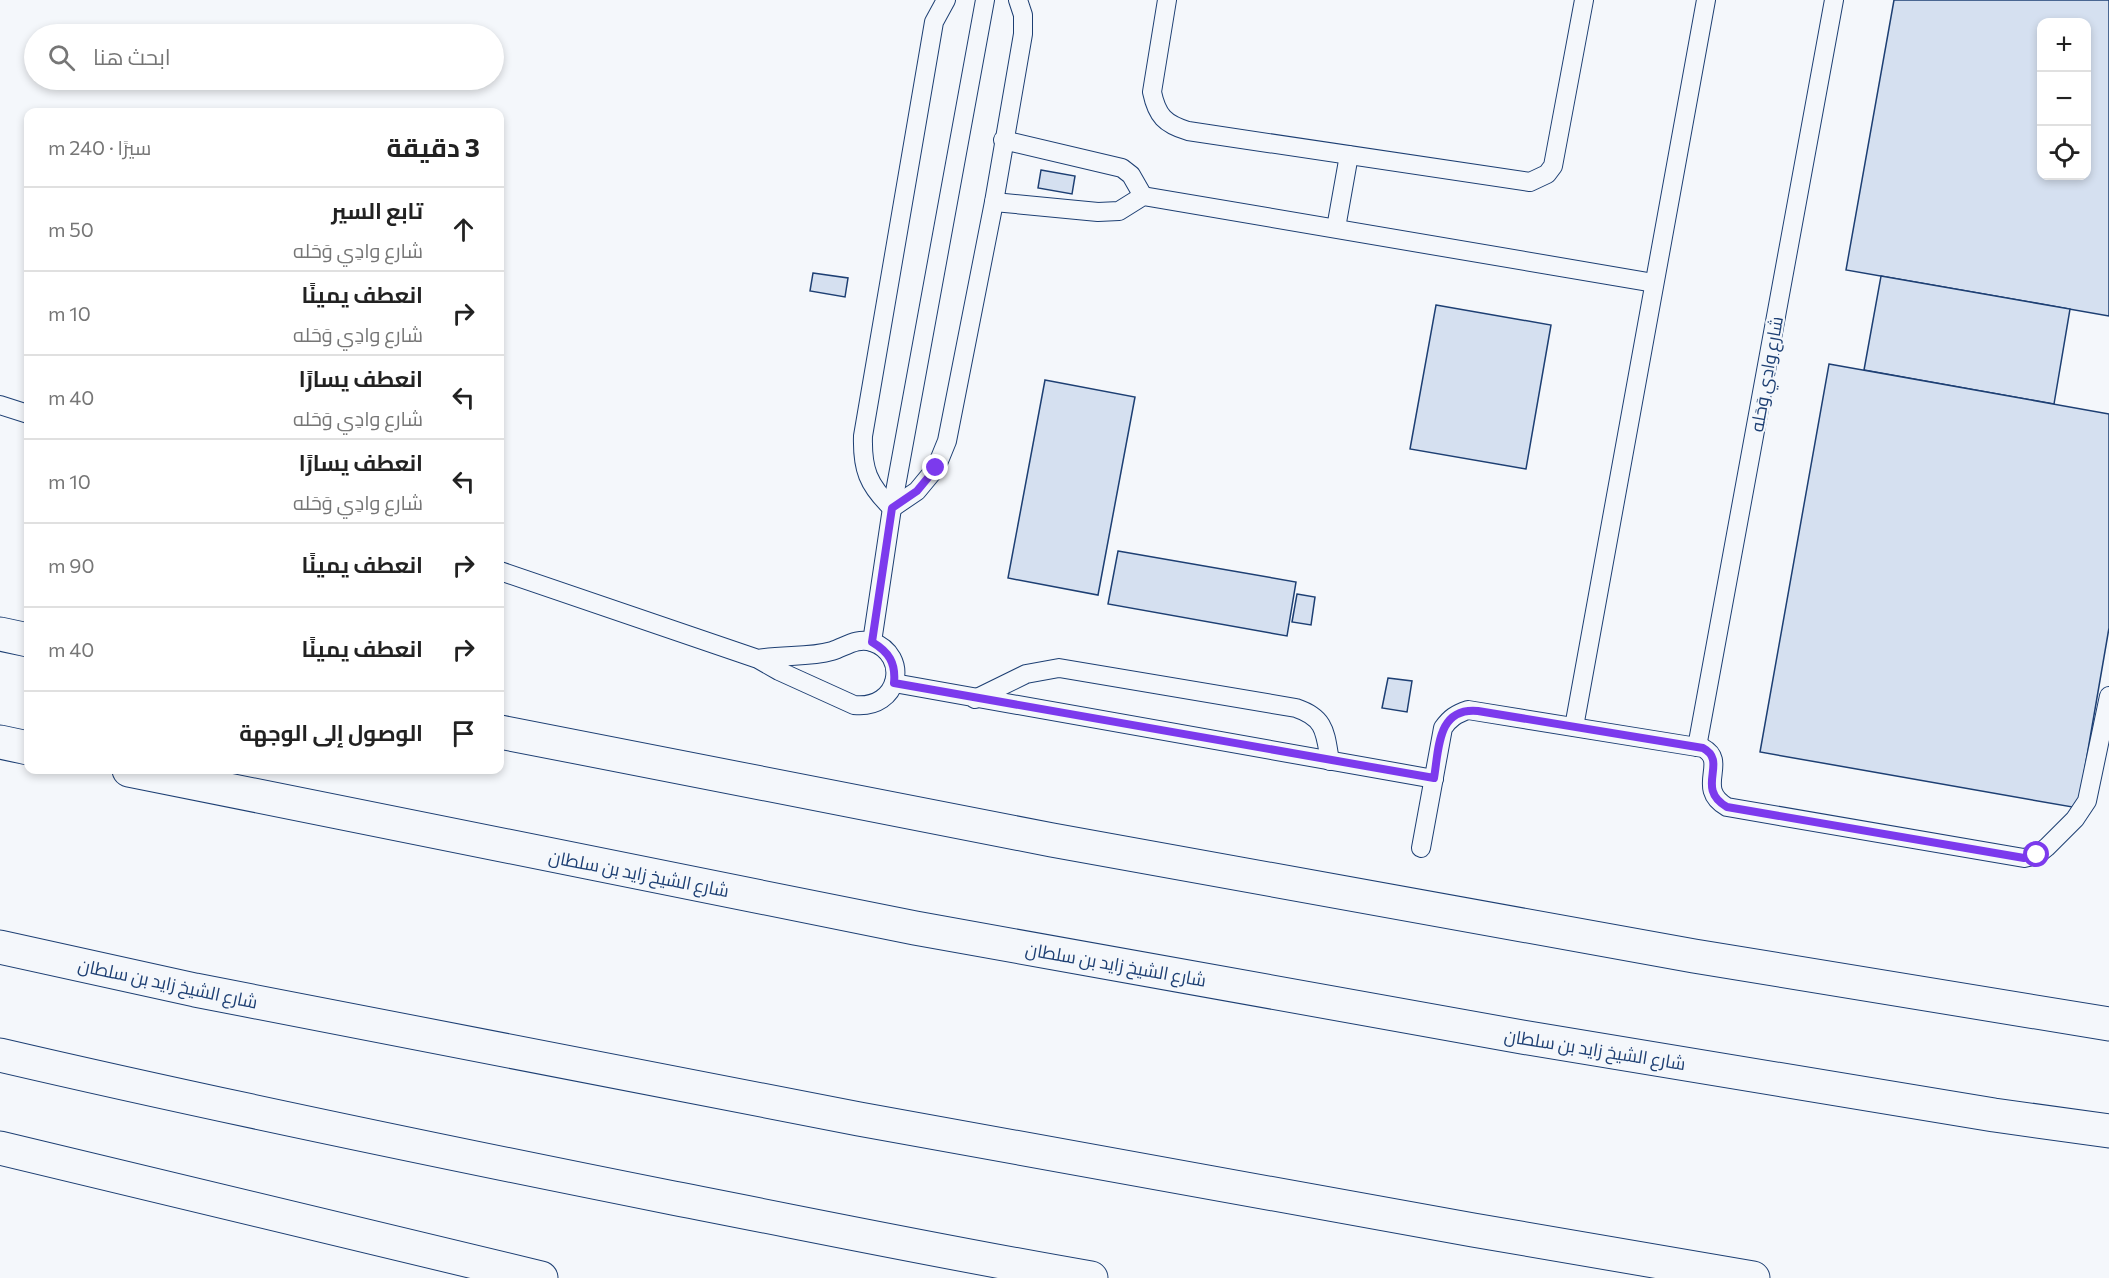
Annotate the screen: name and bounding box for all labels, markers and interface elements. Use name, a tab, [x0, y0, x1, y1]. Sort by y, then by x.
map controls	[2037, 18, 2091, 180]
button: +	[2037, 18, 2091, 72]
search box	[24, 24, 504, 90]
icon: search	[45, 41, 78, 74]
text: ابحث هنا	[93, 43, 171, 70]
button: −	[2037, 72, 2091, 126]
button: locate	[2037, 126, 2091, 180]
text: 3 دقيقة	[386, 131, 480, 162]
text: سيرًا · 240 m	[48, 135, 151, 159]
text: تابع السير	[331, 197, 423, 224]
icon: ahead	[447, 213, 480, 246]
text: 50 m	[48, 217, 94, 241]
text: شارع وادِي وَحَله	[293, 238, 423, 262]
text: انعطف يمينًا	[302, 281, 423, 308]
icon: right	[447, 297, 480, 330]
text: 10 m	[48, 301, 91, 325]
street label: شارع وادِي وَحَله	[1745, 314, 1791, 434]
text: شارع وادِي وَحَله	[293, 322, 423, 346]
text: انعطف يسارًا	[299, 365, 423, 392]
icon: left	[447, 381, 480, 414]
text: 40 m	[48, 385, 94, 409]
text: شارع وادِي وَحَله	[293, 406, 423, 430]
text: انعطف يسارًا	[299, 449, 423, 476]
route end	[922, 454, 948, 480]
icon: left	[447, 465, 480, 498]
text: 10 m	[48, 469, 91, 493]
text: شارع وادِي وَحَله	[293, 490, 423, 514]
icon: right	[447, 549, 480, 582]
text: انعطف يمينًا	[302, 551, 423, 578]
text: 90 m	[48, 553, 95, 577]
icon: right	[447, 633, 480, 666]
text: انعطف يمينًا	[302, 635, 423, 662]
text: 40 m	[48, 637, 94, 661]
icon: arrive	[447, 717, 480, 750]
text: الوصول إلى الوجهة	[239, 719, 423, 746]
route start	[2023, 841, 2049, 867]
street label: شارع الشيخ زايد بن سلطان	[547, 845, 731, 903]
street label: شارع الشيخ زايد بن سلطان	[1024, 937, 1208, 993]
street label: شارع الشيخ زايد بن سلطان	[76, 953, 260, 1015]
street label: شارع الشيخ زايد بن سلطان	[1503, 1024, 1687, 1076]

